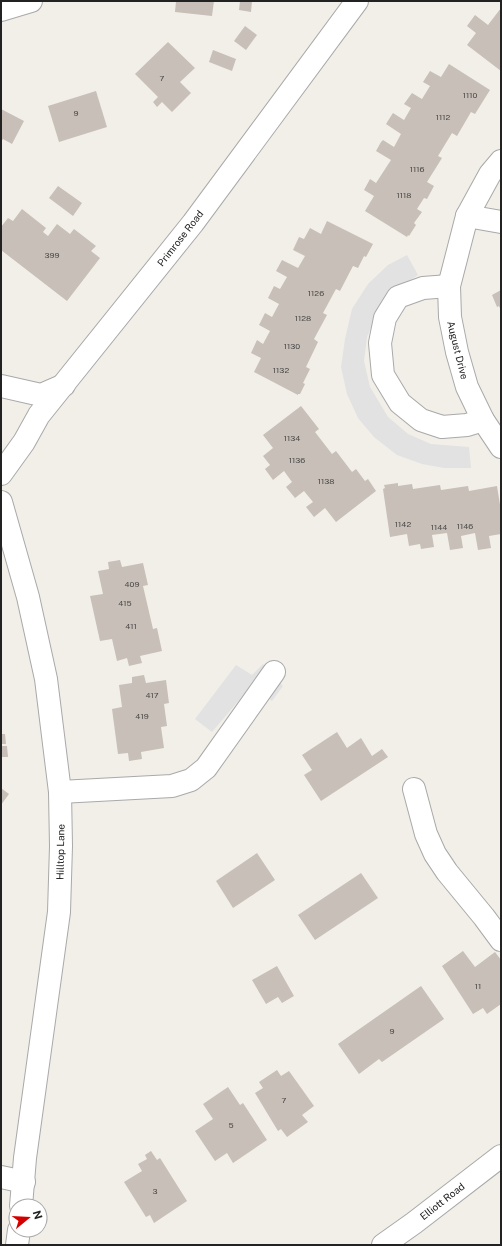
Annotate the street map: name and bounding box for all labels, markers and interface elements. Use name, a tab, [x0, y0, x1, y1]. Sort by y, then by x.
house number: 7	[160, 73, 165, 83]
house number: 1110	[463, 90, 477, 100]
house number: 9	[74, 108, 79, 118]
house number: 1112	[436, 112, 450, 122]
house number: 1116	[410, 164, 424, 174]
house number: 1118	[397, 190, 411, 200]
street label: Primrose Road	[154, 208, 206, 268]
house number: 399	[45, 250, 59, 260]
house number: 1126	[308, 288, 324, 298]
house number: 1128	[295, 313, 311, 323]
street label: August Drive	[445, 319, 471, 381]
house number: 1130	[284, 341, 300, 351]
house number: 1132	[273, 365, 289, 375]
house number: 1134	[284, 433, 300, 443]
house number: 1136	[289, 455, 305, 465]
house number: 1138	[318, 476, 334, 486]
house number: 1142	[395, 519, 411, 529]
house number: 1146	[457, 521, 473, 531]
house number: 1144	[431, 522, 447, 532]
house number: 409	[125, 579, 139, 589]
house number: 415	[118, 598, 132, 608]
house number: 411	[125, 621, 137, 631]
house number: 417	[145, 690, 159, 700]
house number: 419	[135, 711, 149, 721]
street label: Hilltop Lane	[54, 824, 66, 880]
house number: 11	[475, 981, 481, 991]
house number: 9	[390, 1026, 395, 1036]
house number: 7	[282, 1095, 287, 1105]
house number: 5	[228, 1120, 234, 1130]
street label: Elliott Road	[417, 1180, 467, 1222]
house number: 3	[152, 1186, 158, 1196]
north arrow	[8, 1198, 48, 1238]
text: N	[30, 1209, 45, 1221]

